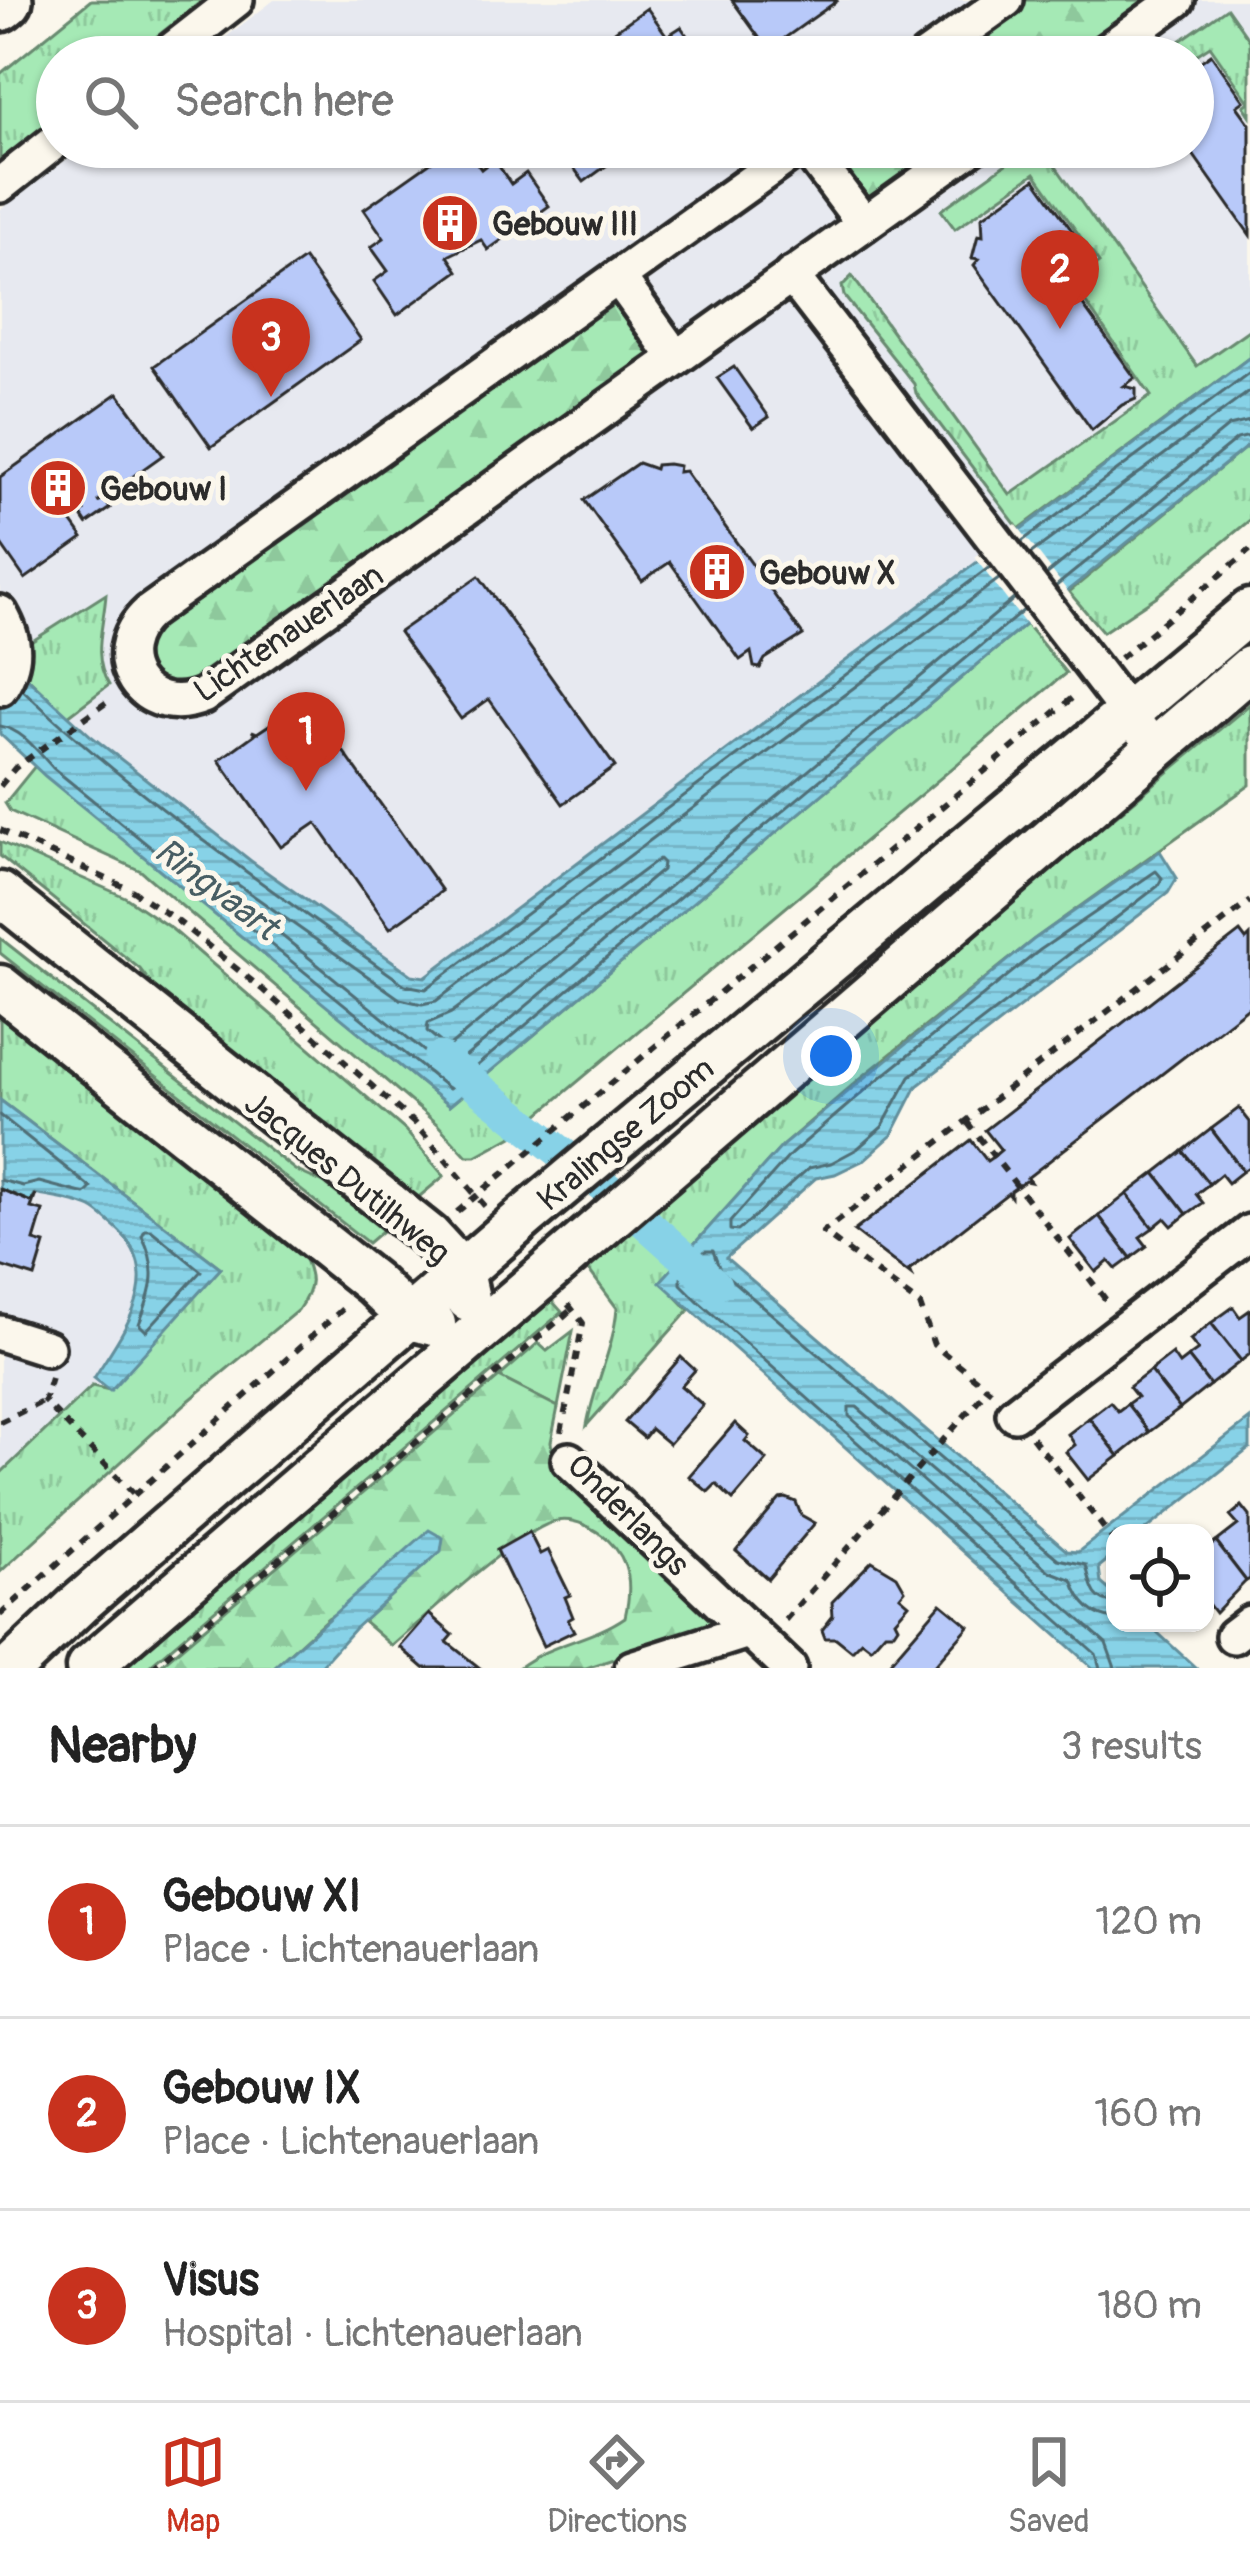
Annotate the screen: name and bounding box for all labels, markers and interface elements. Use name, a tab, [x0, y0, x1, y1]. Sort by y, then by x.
search box	[36, 36, 1214, 168]
icon: search	[78, 69, 144, 135]
text: Search here	[174, 74, 394, 130]
building icon: Gebouw III	[419, 192, 481, 254]
place label: Gebouw III	[492, 204, 638, 245]
pin: 2	[1021, 230, 1099, 329]
pin: 3	[232, 298, 310, 397]
building icon: Gebouw I	[27, 457, 89, 519]
place label: Gebouw I	[100, 469, 227, 510]
building icon: Gebouw X	[686, 541, 748, 603]
place label: Gebouw X	[759, 553, 896, 594]
street label: Lichtenauerlaan	[186, 555, 391, 712]
pin: 1	[267, 692, 345, 791]
water label: Ringvaart	[146, 828, 289, 952]
your location	[801, 1026, 861, 1086]
street label: Kralingse Zoom	[529, 1048, 723, 1220]
street label: Jacques Dutilhweg	[236, 1083, 458, 1274]
street label: Onderlangs	[558, 1445, 698, 1585]
map controls	[1106, 1524, 1214, 1632]
button: locate	[1106, 1524, 1214, 1632]
text: Nearby	[48, 1714, 196, 1778]
text: 3 results	[1061, 1722, 1202, 1771]
text: Gebouw XI	[162, 1869, 361, 1925]
text: 1	[79, 1897, 95, 1946]
text: 120 m	[1095, 1897, 1202, 1946]
text: Place · Lichtenauerlaan	[162, 1925, 539, 1974]
text: Gebouw IX	[162, 2061, 361, 2117]
text: 2	[76, 2089, 98, 2138]
text: 160 m	[1094, 2089, 1202, 2138]
text: Place · Lichtenauerlaan	[162, 2117, 539, 2166]
text: Visus	[162, 2253, 259, 2309]
text: 3	[76, 2281, 98, 2330]
text: 180 m	[1097, 2281, 1202, 2330]
text: Hospital · Lichtenauerlaan	[162, 2309, 583, 2358]
tab: Map	[160, 2429, 226, 2542]
tab: Directions	[547, 2429, 687, 2542]
tab: Saved	[1008, 2429, 1090, 2542]

